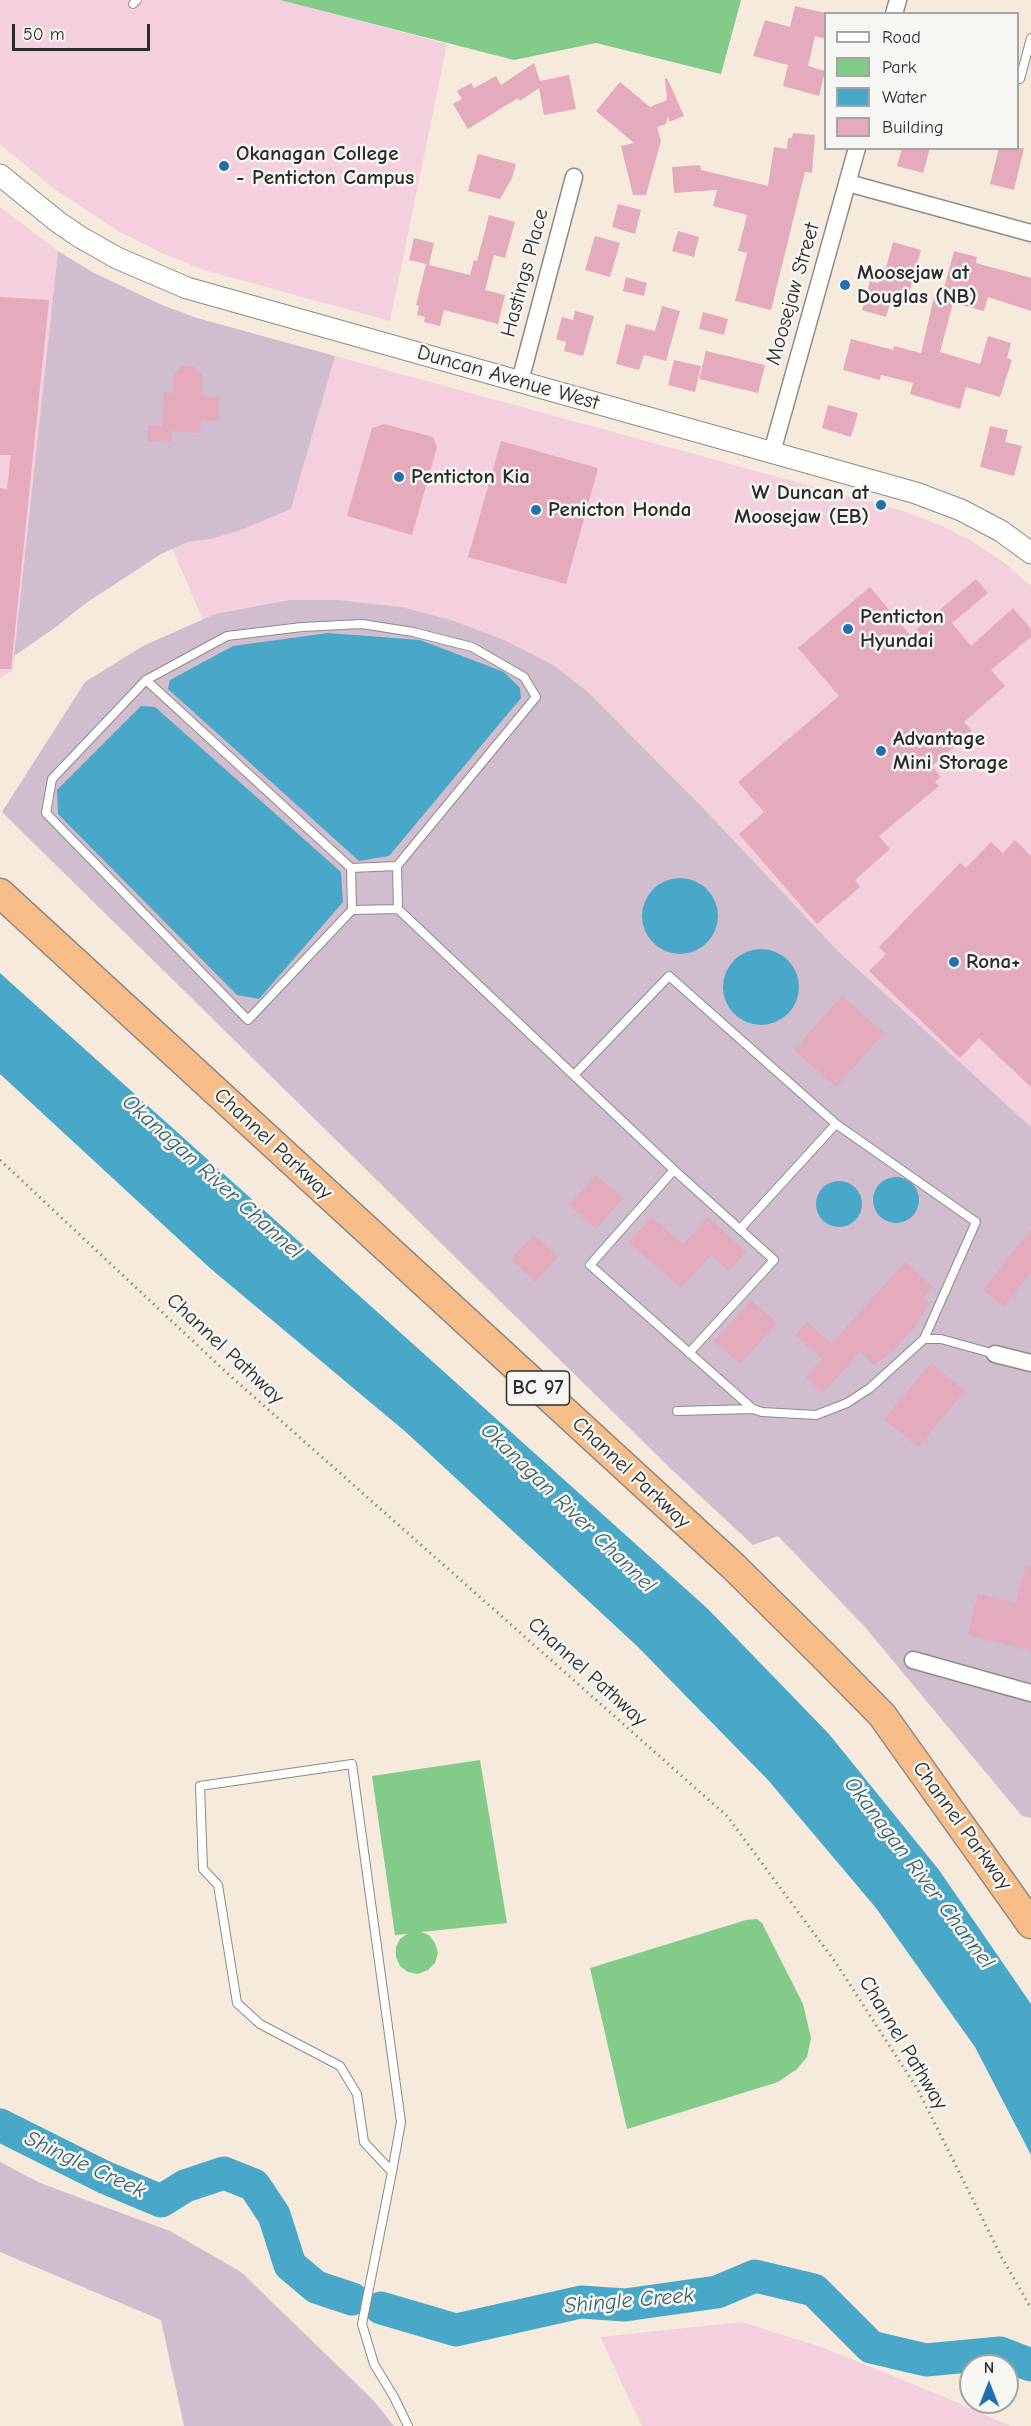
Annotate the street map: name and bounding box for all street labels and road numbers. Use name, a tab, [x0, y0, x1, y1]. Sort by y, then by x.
street label: Hastings Place	[496, 206, 554, 340]
street label: Moosejaw Street	[761, 220, 825, 368]
street label: Duncan Avenue West	[414, 340, 602, 416]
street label: Channel Parkway	[208, 1083, 338, 1205]
street label: Channel Pathway	[161, 1288, 289, 1410]
road number: BC 97	[506, 1371, 570, 1405]
street label: Channel Parkway	[566, 1412, 696, 1534]
street label: Channel Pathway	[522, 1612, 652, 1732]
street label: Channel Parkway	[907, 1757, 1017, 1895]
street label: Channel Pathway	[853, 1971, 953, 2115]

